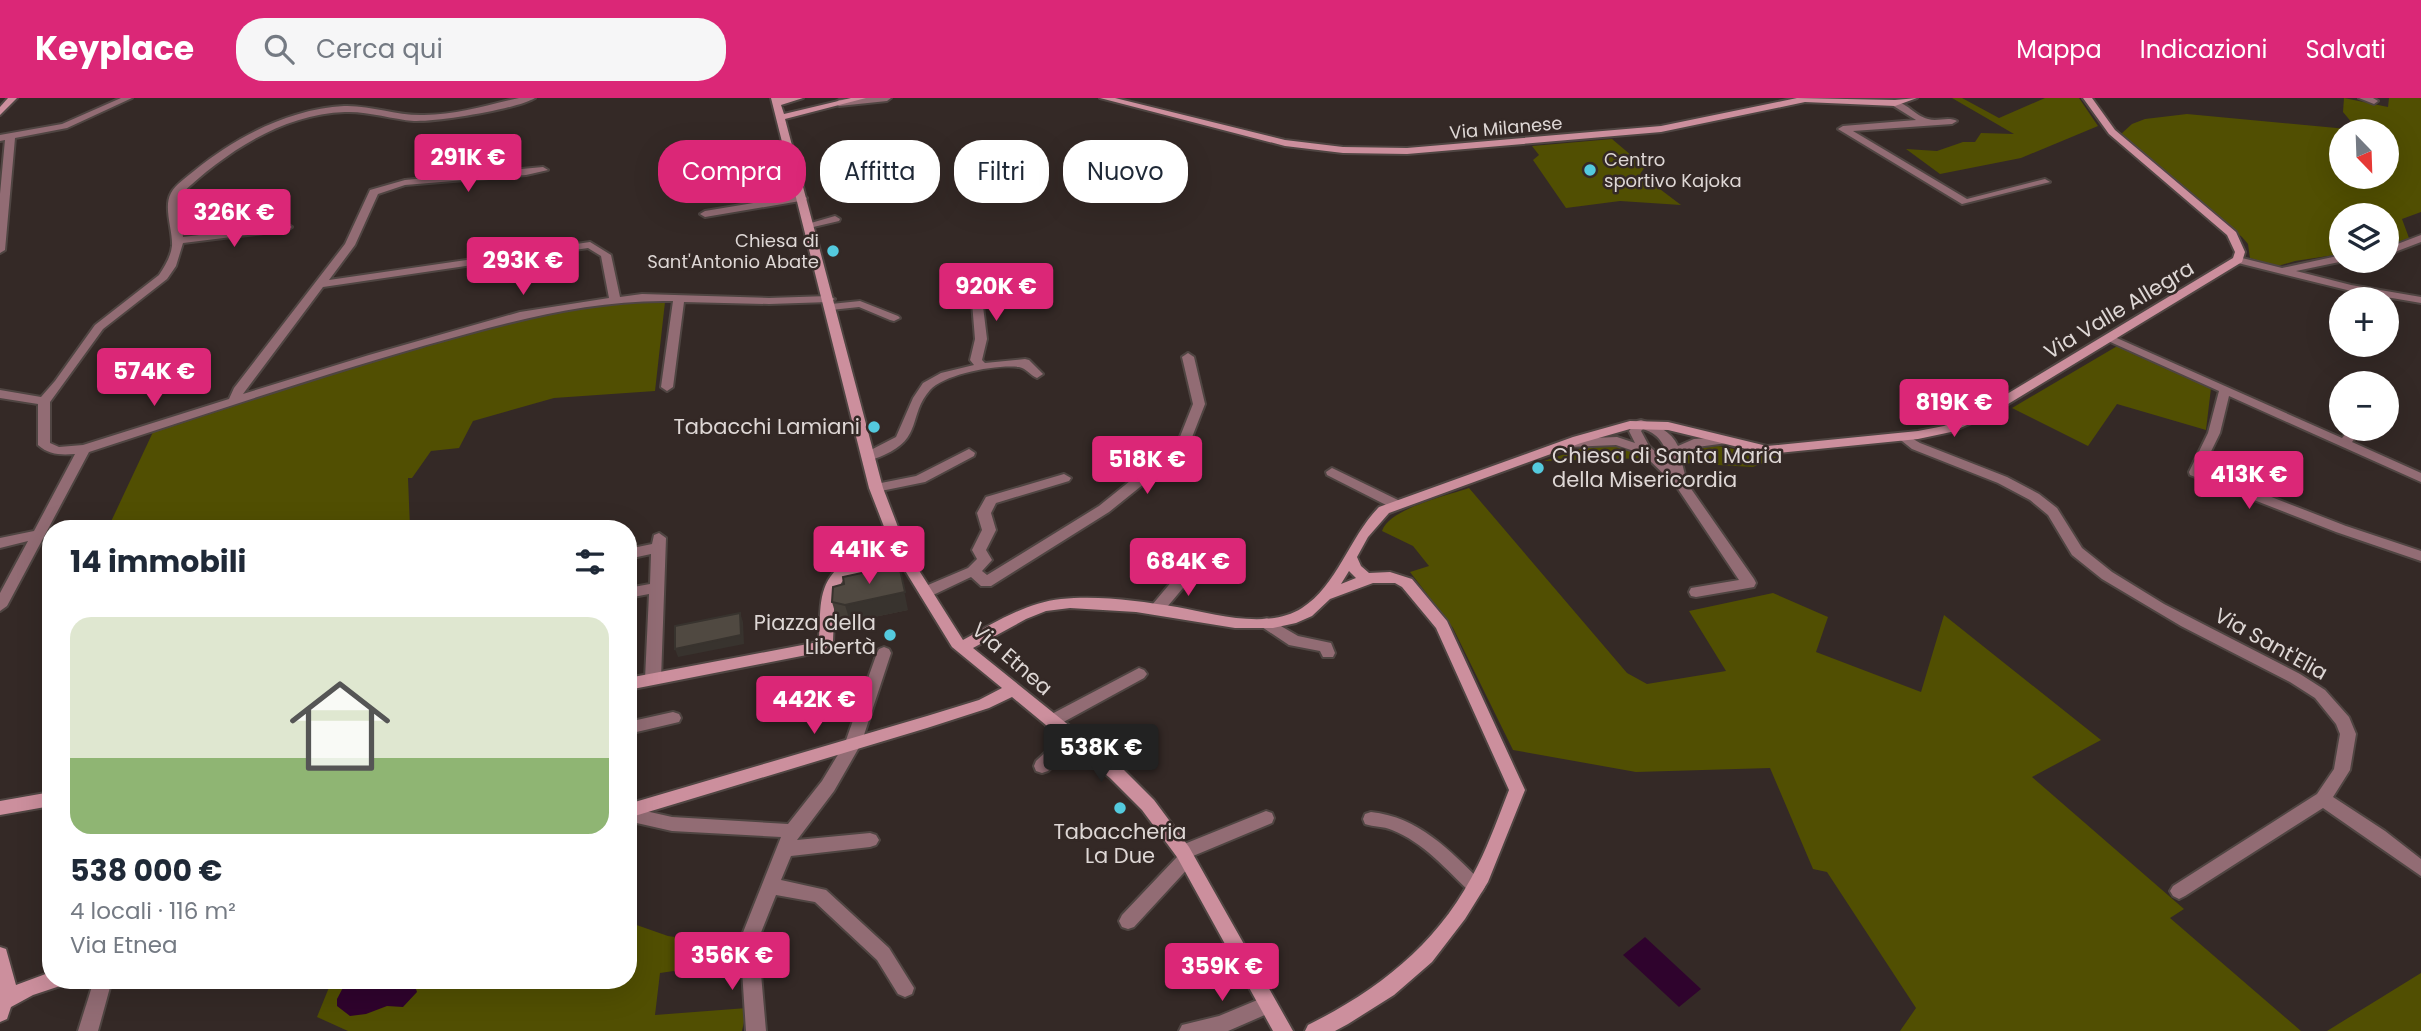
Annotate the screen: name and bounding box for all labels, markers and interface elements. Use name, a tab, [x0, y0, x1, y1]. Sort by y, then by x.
search box	[236, 18, 726, 81]
text: Keyplace	[35, 25, 194, 72]
icon: search	[260, 30, 298, 68]
text: Cerca qui	[316, 31, 443, 67]
text: Mappa	[2016, 33, 2102, 66]
text: Indicazioni	[2140, 33, 2267, 66]
text: Salvati	[2305, 33, 2386, 66]
street label: Via Milanese	[1448, 110, 1563, 145]
north arrow	[2329, 119, 2399, 189]
map controls	[2329, 119, 2399, 441]
pin: 291K €	[411, 134, 525, 194]
chip: Compra	[658, 140, 806, 203]
chip: Affitta	[820, 140, 940, 203]
chip: Filtri	[954, 140, 1049, 203]
chip: Nuovo	[1063, 140, 1188, 203]
text: 291K €	[430, 141, 506, 173]
place label: Centro sportivo Kajoka	[1604, 147, 1742, 193]
marker: Centro sportivo Kajoka	[1582, 162, 1598, 178]
pin: 326K €	[177, 190, 291, 249]
text: 326K €	[194, 196, 274, 228]
button: layers	[2329, 203, 2399, 273]
place label: Chiesa di Sant'Antonio Abate	[647, 228, 819, 274]
pin: 293K €	[466, 238, 580, 297]
marker: Chiesa di Sant'Antonio Abate	[825, 243, 841, 259]
text: 293K €	[483, 244, 563, 276]
street label: Via Valle Allegra	[2038, 253, 2199, 366]
pin: 920K €	[939, 264, 1053, 323]
text: 920K €	[955, 270, 1037, 302]
button: +	[2329, 287, 2399, 357]
pin: 574K €	[97, 348, 211, 408]
text: 574K €	[113, 355, 195, 387]
button: −	[2329, 371, 2399, 441]
pin: 819K €	[1897, 380, 2011, 439]
text: 819K €	[1916, 386, 1992, 418]
place label: Tabacchi Lamiani	[673, 412, 860, 441]
marker: Tabacchi Lamiani	[866, 419, 882, 435]
pin: 518K €	[1090, 436, 1204, 496]
place label: Chiesa di Santa Maria della Misericordia	[1552, 441, 1782, 494]
text: 518K €	[1108, 443, 1186, 475]
pin: 413K €	[2192, 452, 2306, 511]
text: 413K €	[2210, 458, 2288, 490]
marker: Chiesa di Santa Maria della Misericordia	[1530, 460, 1546, 476]
pin: 441K €	[812, 526, 926, 586]
text: 441K €	[829, 533, 909, 565]
pin: 684K €	[1131, 538, 1245, 598]
text: 14 immobili	[70, 540, 246, 583]
icon: filters	[571, 543, 609, 581]
text: 684K €	[1146, 545, 1230, 577]
street label: Via Sant'Elia	[2209, 600, 2333, 687]
place label: Piazza della Libertà	[754, 608, 876, 661]
street label: Via Etnea	[966, 615, 1059, 702]
marker: Piazza della Libertà	[882, 627, 898, 643]
icon: home	[277, 663, 403, 789]
pin: 442K €	[757, 676, 871, 736]
text: 442K €	[772, 683, 856, 715]
pin: 538K €	[1044, 724, 1158, 784]
text: 538K €	[1060, 731, 1142, 763]
marker: Tabaccheria La Due	[1112, 800, 1128, 816]
place label: Tabaccheria La Due	[1053, 817, 1187, 870]
text: 538 000 €	[70, 849, 222, 892]
text: 4 locali · 116 m²	[70, 895, 236, 927]
text: Via Etnea	[70, 929, 178, 961]
pin: 356K €	[675, 932, 789, 992]
text: 356K €	[691, 939, 773, 971]
pin: 359K €	[1165, 944, 1279, 1003]
text: 359K €	[1181, 950, 1263, 982]

